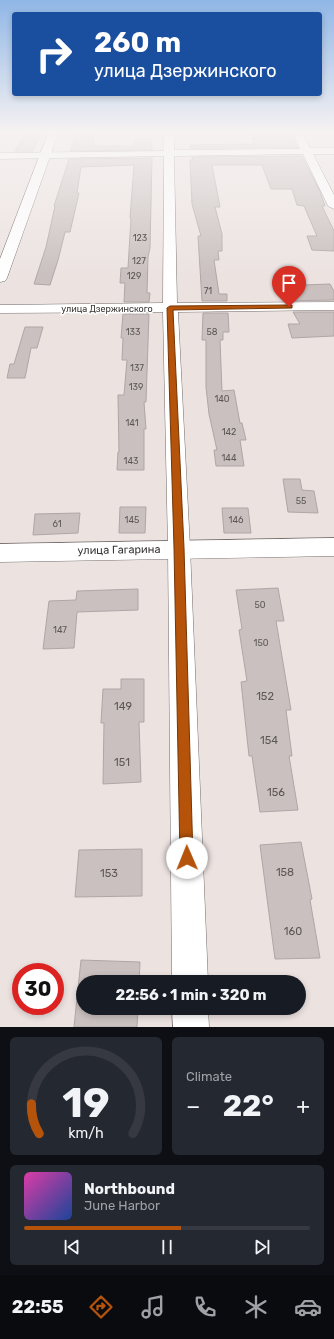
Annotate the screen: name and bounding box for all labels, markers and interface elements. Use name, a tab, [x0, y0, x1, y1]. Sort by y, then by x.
text: 260 m	[94, 26, 181, 59]
icon: right	[28, 28, 80, 80]
text: улица Дзержинского	[94, 60, 277, 82]
house number: 123	[133, 233, 147, 243]
house number: 127	[132, 256, 146, 266]
pin	[272, 266, 306, 307]
house number: 129	[127, 271, 141, 281]
icon: arrive	[278, 272, 300, 294]
house number: 71	[204, 286, 212, 296]
street label: улица Дзержинского	[61, 304, 153, 314]
house number: 133	[126, 327, 140, 337]
house number: 58	[206, 327, 218, 337]
house number: 137	[130, 363, 144, 373]
house number: 139	[129, 382, 143, 392]
house number: 140	[214, 394, 230, 404]
house number: 141	[125, 418, 139, 428]
house number: 142	[222, 427, 236, 437]
house number: 144	[221, 453, 237, 463]
house number: 143	[124, 456, 138, 466]
house number: 55	[296, 496, 306, 506]
house number: 145	[125, 515, 139, 525]
house number: 146	[229, 515, 244, 525]
house number: 61	[52, 519, 62, 529]
street label: улица Гагарина	[77, 543, 161, 557]
house number: 50	[254, 600, 266, 610]
house number: 147	[53, 625, 67, 635]
house number: 150	[254, 638, 269, 648]
house number: 152	[256, 690, 274, 703]
house number: 149	[114, 700, 132, 713]
house number: 154	[260, 734, 278, 747]
house number: 151	[114, 756, 130, 769]
house number: 156	[267, 786, 285, 799]
position arrow	[166, 837, 208, 879]
house number: 158	[276, 866, 294, 879]
house number: 153	[100, 867, 118, 880]
house number: 160	[284, 925, 302, 938]
speed limit sign: 30	[12, 963, 64, 1015]
text: 22:56 · 1 min · 320 m	[115, 986, 267, 1004]
text: Climate	[186, 1069, 232, 1084]
text: 19	[62, 1078, 110, 1127]
text: 22°	[223, 1088, 274, 1124]
text: −	[186, 1093, 200, 1120]
text: +	[296, 1093, 310, 1120]
text: km/h	[68, 1125, 104, 1142]
text: Northbound	[84, 1180, 175, 1198]
text: June Harbor	[84, 1198, 160, 1213]
icon: previous	[61, 1236, 83, 1258]
icon: pause	[156, 1236, 178, 1258]
icon: next	[251, 1236, 273, 1258]
icon: directions	[87, 1293, 115, 1321]
icon: music	[139, 1293, 167, 1321]
icon: phone	[191, 1293, 219, 1321]
icon: climate	[242, 1293, 270, 1321]
icon: car	[294, 1293, 322, 1321]
text: 22:55	[12, 1296, 64, 1318]

